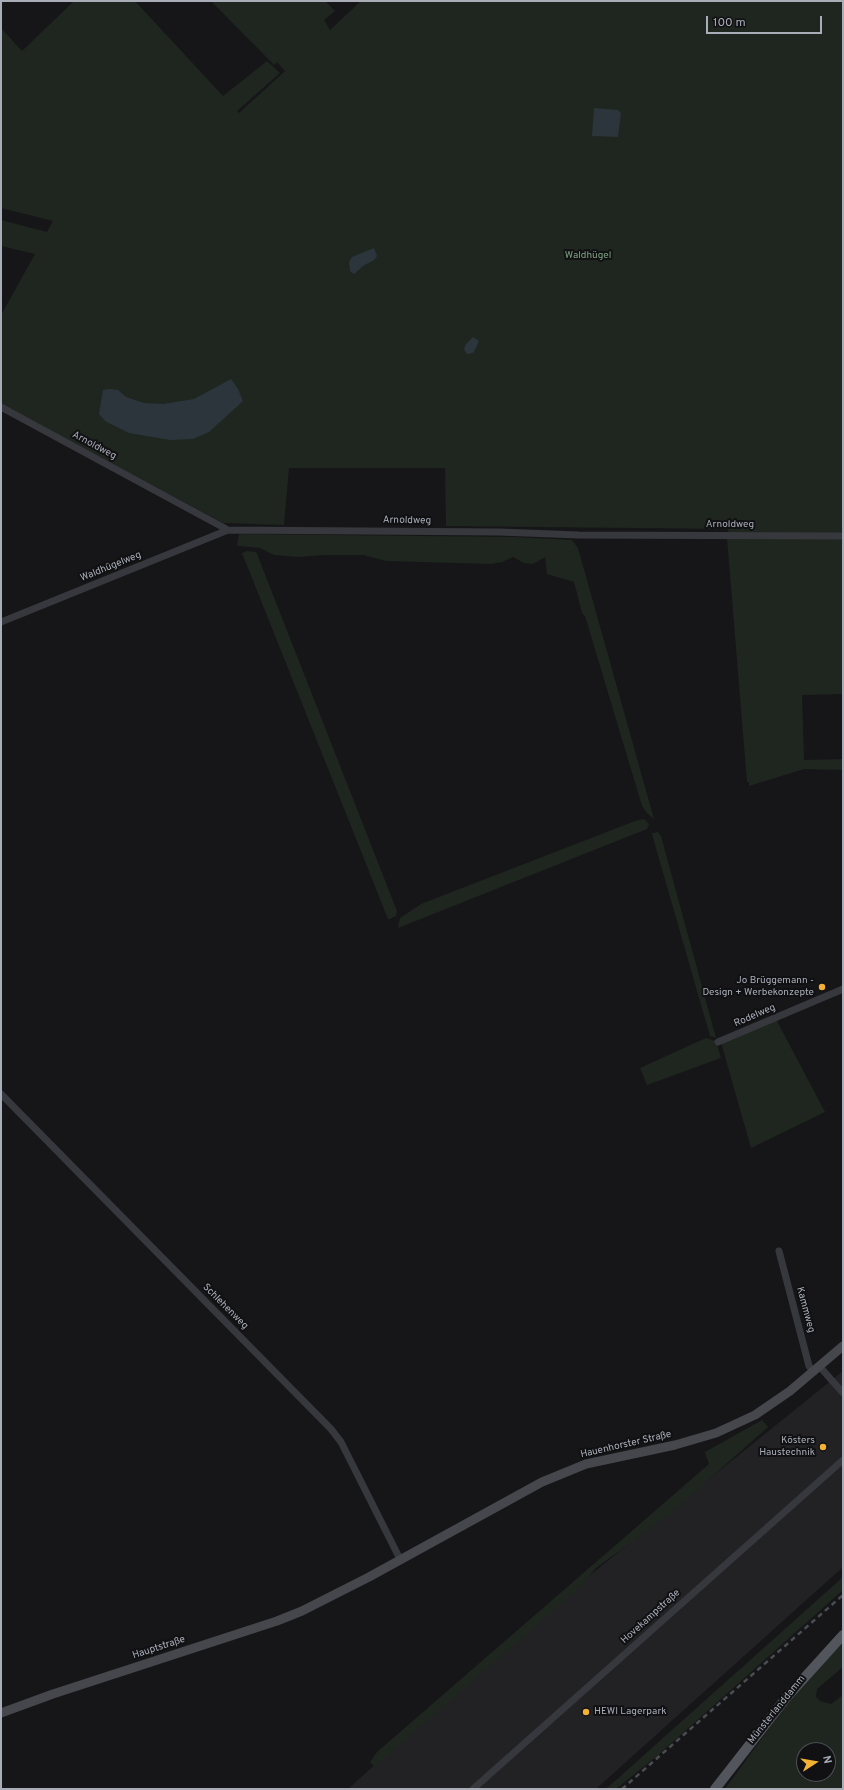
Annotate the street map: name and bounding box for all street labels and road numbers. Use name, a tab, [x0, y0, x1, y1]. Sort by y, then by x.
street label: Arnoldweg	[70, 429, 118, 463]
street label: Arnoldweg	[383, 515, 431, 527]
street label: Arnoldweg	[706, 519, 754, 531]
street label: Waldhügelweg	[79, 549, 143, 585]
street label: Rodelweg	[732, 1002, 778, 1030]
street label: Schlehenweg	[200, 1282, 250, 1332]
street label: Kammweg	[793, 1286, 817, 1334]
street label: Hauenhorster Straße	[579, 1429, 673, 1461]
street label: Hovekampstraße	[619, 1587, 683, 1647]
street label: Hauptstraße	[131, 1634, 187, 1662]
street label: Münsterlanddamm	[746, 1673, 808, 1747]

